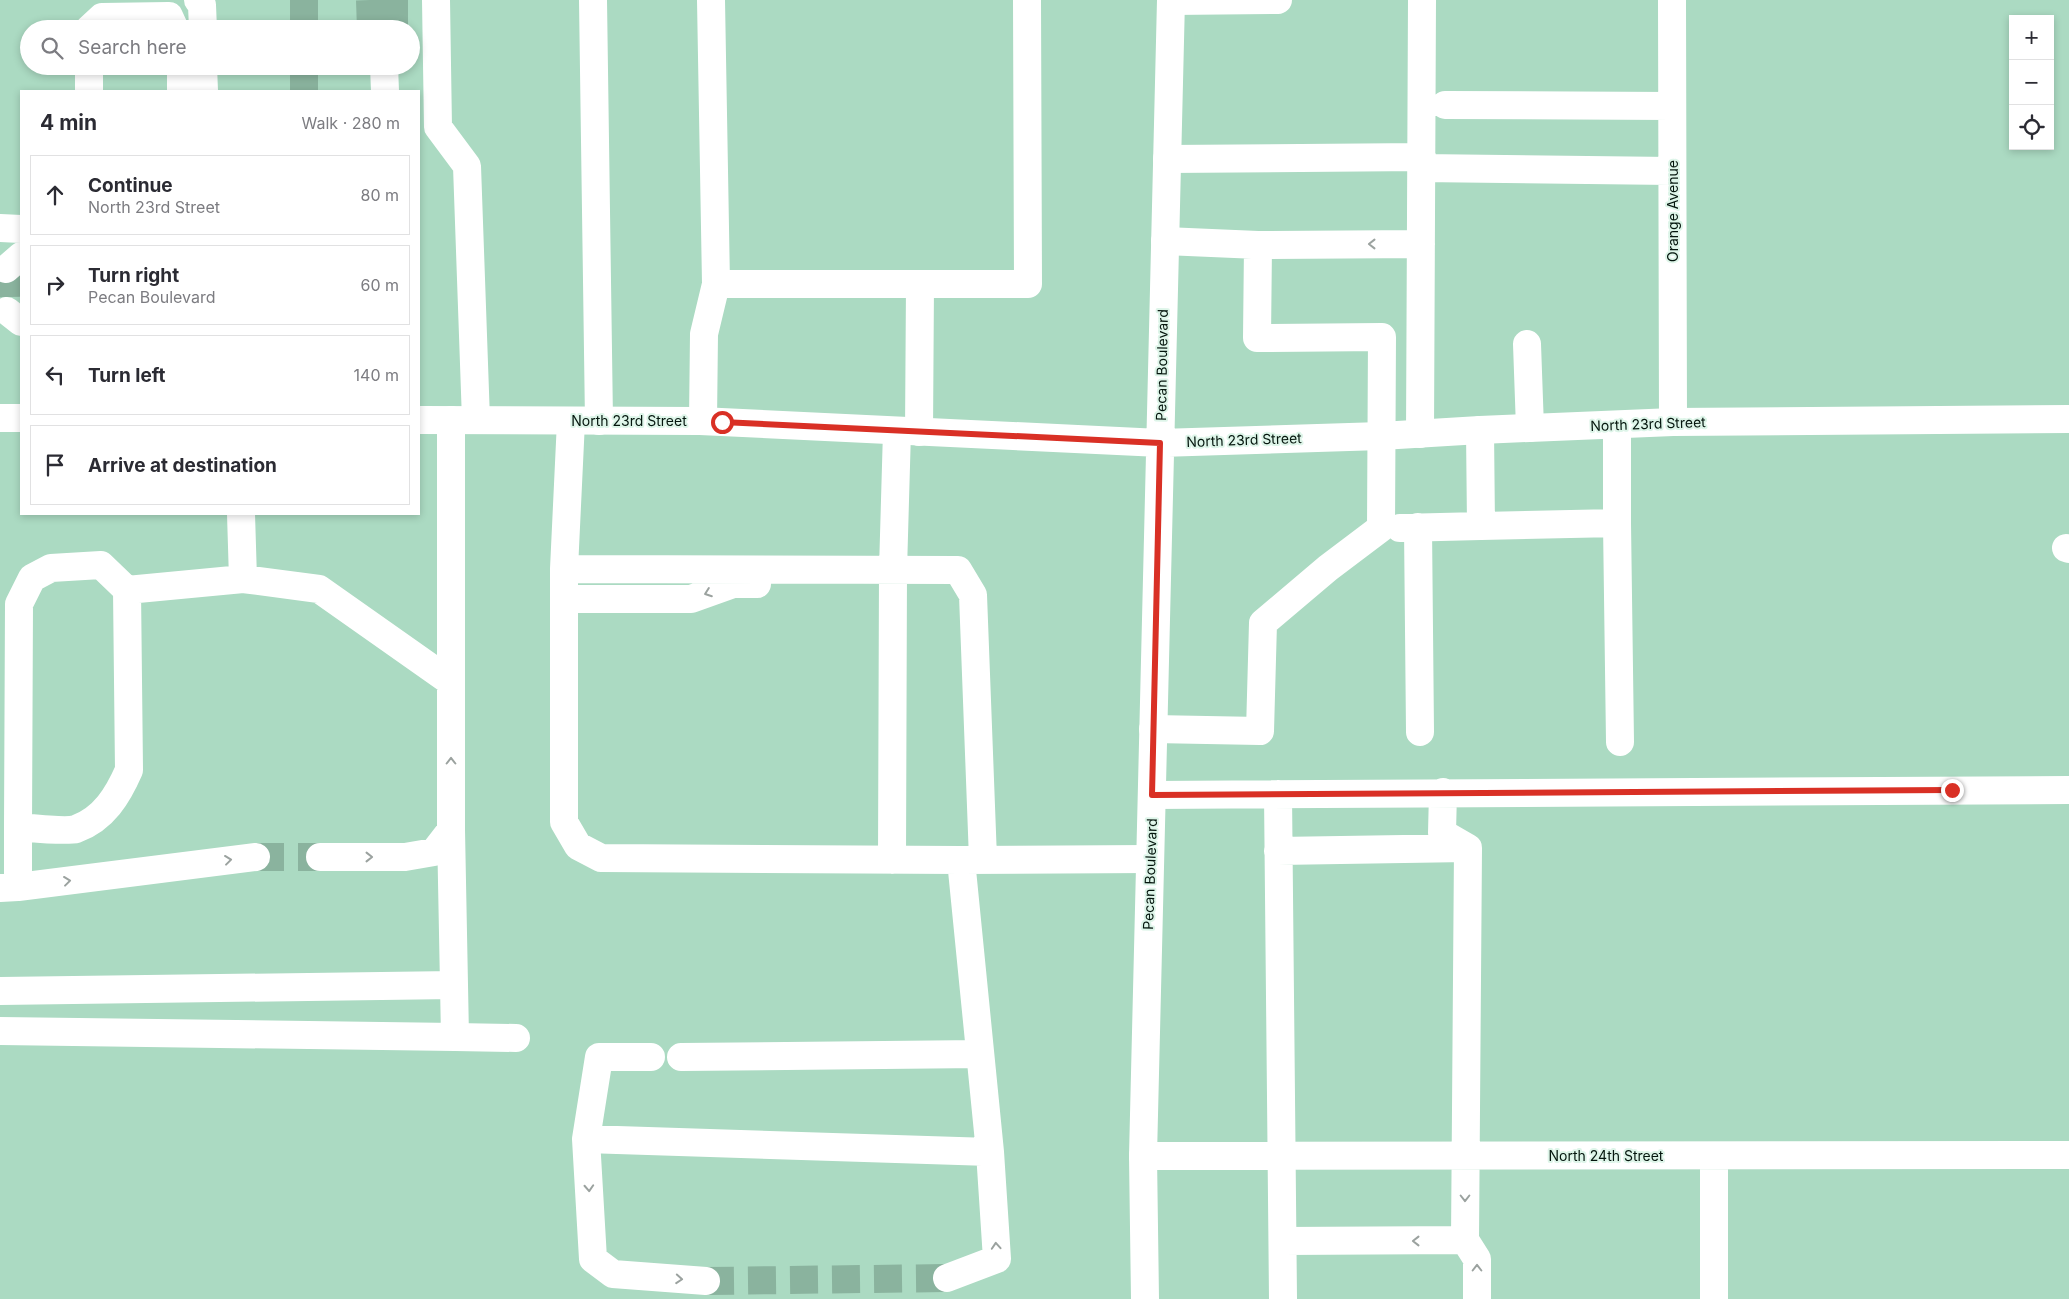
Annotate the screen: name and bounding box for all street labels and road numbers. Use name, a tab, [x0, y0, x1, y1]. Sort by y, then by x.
street label: Orange Avenue	[1664, 160, 1681, 262]
street label: Pecan Boulevard	[1152, 309, 1171, 421]
street label: North 23rd Street	[571, 412, 687, 429]
street label: North 23rd Street	[1590, 413, 1706, 434]
street label: North 23rd Street	[1186, 429, 1302, 450]
street label: Pecan Boulevard	[1139, 818, 1160, 930]
street label: North 24th Street	[1549, 1147, 1664, 1164]

